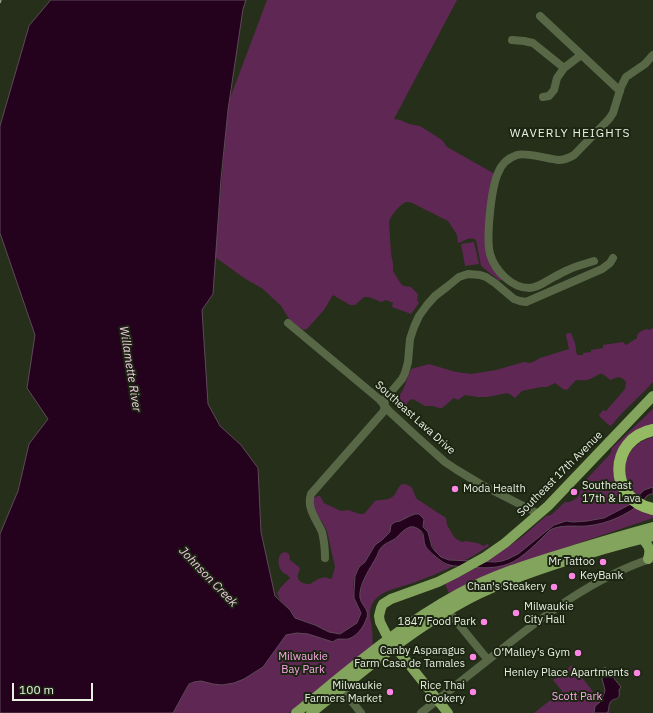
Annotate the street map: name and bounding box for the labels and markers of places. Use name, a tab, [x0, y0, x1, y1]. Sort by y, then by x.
place label: Southeast 17th & Lava	[582, 479, 641, 505]
place label: Moda Health	[463, 482, 526, 496]
marker: Moda Health	[450, 484, 460, 494]
marker: Southeast 17th & Lava	[569, 487, 579, 497]
place label: Mr Tattoo	[548, 555, 595, 569]
marker: Mr Tattoo	[598, 557, 608, 567]
place label: KeyBank	[580, 569, 623, 583]
marker: KeyBank	[567, 571, 577, 581]
place label: Chan's Steakery	[467, 580, 546, 594]
marker: Chan's Steakery	[549, 582, 559, 592]
place label: Milwaukie City Hall	[524, 600, 574, 626]
marker: Milwaukie City Hall	[511, 608, 521, 618]
place label: 1847 Food Park	[398, 615, 476, 629]
marker: 1847 Food Park	[479, 617, 489, 627]
place label: Canby Asparagus Farm Casa de Tamales	[354, 644, 465, 670]
place label: O’Malley’s Gym	[494, 646, 570, 660]
marker: O’Malley’s Gym	[573, 648, 583, 658]
marker: Canby Asparagus Farm Casa de Tamales	[468, 652, 478, 662]
place label: Henley Place Apartments	[504, 666, 629, 680]
marker: Henley Place Apartments	[632, 668, 642, 678]
place label: Milwaukie Farmers Market	[304, 679, 382, 705]
place label: Rice Thai Cookery	[420, 679, 465, 705]
marker: Milwaukie Farmers Market	[385, 687, 395, 697]
marker: Rice Thai Cookery	[468, 687, 478, 697]

